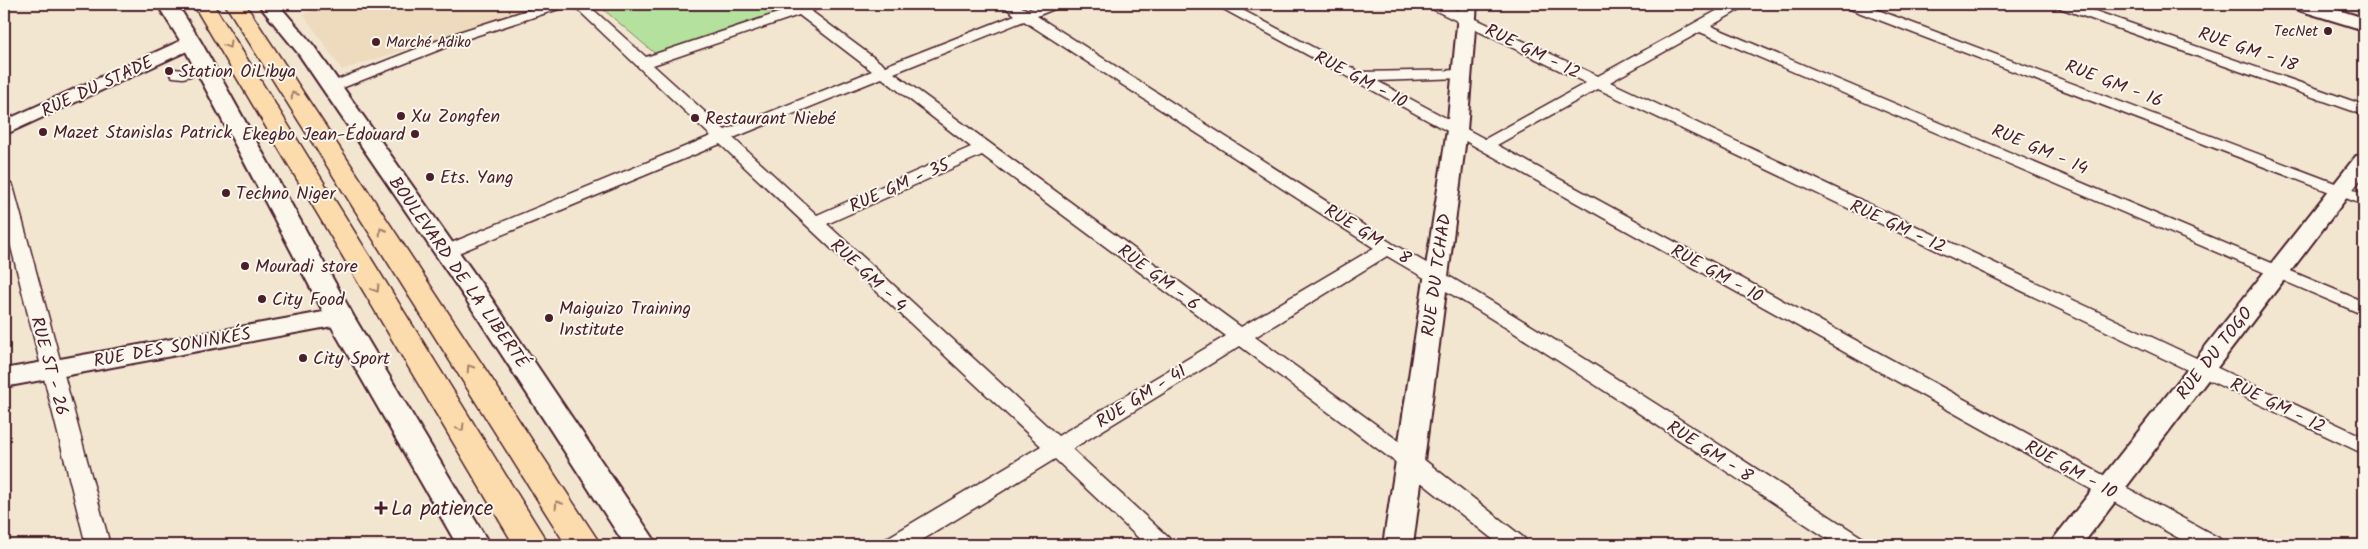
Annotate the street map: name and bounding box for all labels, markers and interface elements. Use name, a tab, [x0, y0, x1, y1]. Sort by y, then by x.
street label: RUE GM - 12	[1480, 17, 1585, 88]
street label: RUE GM - 18	[2194, 20, 2301, 81]
place label: TecNet	[2274, 20, 2318, 44]
marker: TecNet	[2322, 25, 2334, 37]
place label: Marché Adiko	[386, 31, 471, 55]
marker: Marché Adiko	[370, 36, 382, 48]
one-way arrow	[222, 40, 232, 49]
street label: RUE GM - 10	[1309, 44, 1412, 117]
street label: RUE DU STADE	[37, 48, 159, 126]
street label: RUE GM - 16	[2060, 52, 2167, 116]
place label: Station OiLibya	[179, 58, 296, 87]
marker: Station OiLibya	[163, 65, 175, 77]
one-way arrow	[290, 91, 300, 100]
place label: Xu Zongfen	[411, 103, 500, 132]
place label: Restaurant Niebé	[705, 105, 837, 134]
marker: Xu Zongfen	[395, 110, 407, 122]
marker: Restaurant Niebé	[689, 112, 701, 124]
street label: RUE GM - 14	[1987, 117, 2092, 184]
place label: Mazet Stanislas Patrick	[53, 119, 233, 148]
place label: Ekegbo Jean-Édouard	[242, 121, 406, 150]
marker: Mazet Stanislas Patrick	[37, 126, 49, 138]
marker: Ekegbo Jean-Édouard	[409, 128, 421, 140]
street label: RUE GM - 35	[845, 151, 956, 221]
place label: Ets. Yang	[440, 164, 514, 193]
street label: BOULEVARD DE LA LIBERTÉ	[380, 171, 536, 375]
marker: Ets. Yang	[424, 171, 436, 183]
place label: Techno Niger	[236, 180, 336, 209]
marker: Techno Niger	[220, 187, 232, 199]
street label: RUE GM - 12	[1845, 192, 1950, 262]
street label: RUE GM - 8	[1318, 197, 1416, 274]
street label: RUE DU TCHAD	[1415, 212, 1461, 338]
one-way arrow	[378, 228, 388, 237]
street label: RUE GM - 4	[823, 232, 913, 320]
street label: RUE GM - 6	[1111, 237, 1206, 319]
street label: RUE GM - 10	[1665, 237, 1768, 312]
place label: Mouradi store	[255, 253, 358, 282]
marker: Mouradi store	[239, 260, 251, 272]
one-way arrow	[370, 284, 380, 293]
place label: City Food	[272, 286, 345, 315]
marker: City Food	[256, 293, 268, 305]
place label: Maiguizo Training Institute	[559, 295, 691, 345]
street label: RUE DU TOGO	[2169, 301, 2261, 407]
marker: Maiguizo Training Institute	[543, 312, 555, 324]
street label: RUE ST - 26	[21, 314, 76, 419]
street label: RUE DES SONINKÉS	[91, 320, 254, 377]
place label: City Sport	[313, 345, 391, 374]
marker: City Sport	[297, 352, 309, 364]
street label: RUE GM - 41	[1091, 358, 1193, 437]
one-way arrow	[467, 364, 476, 373]
street label: RUE GM - 12	[2225, 371, 2330, 442]
street label: RUE GM - 8	[1660, 413, 1758, 491]
one-way arrow	[454, 422, 464, 431]
street label: RUE GM - 10	[2019, 433, 2122, 508]
place label: La patience	[391, 493, 494, 526]
one-way arrow	[555, 501, 564, 510]
marker: La patience	[375, 502, 387, 514]

